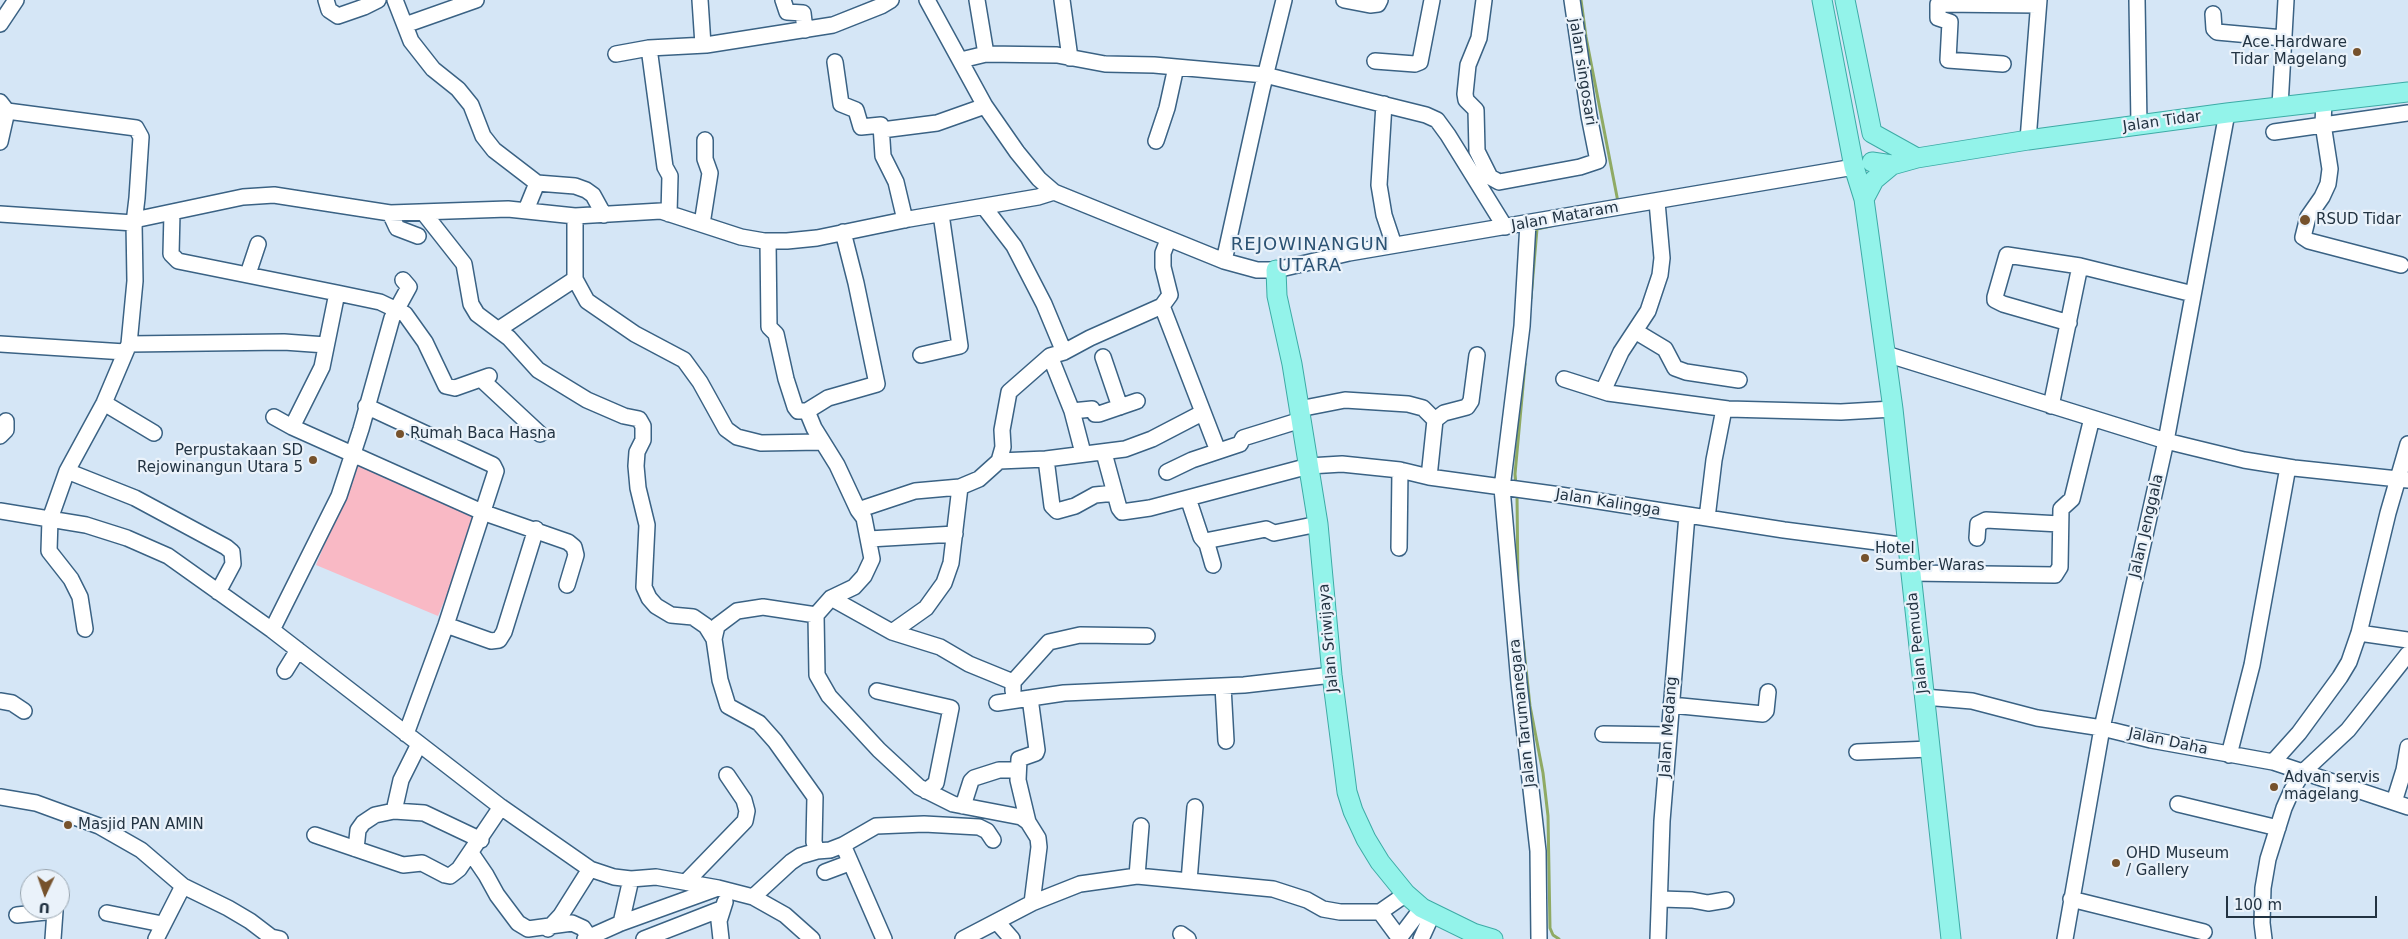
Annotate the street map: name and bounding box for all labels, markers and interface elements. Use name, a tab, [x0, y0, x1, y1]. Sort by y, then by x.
street label: jalan singosari	[1565, 17, 1599, 127]
place label: Ace Hardware Tidar Magelang	[2231, 34, 2347, 69]
marker: Ace Hardware Tidar Magelang	[2351, 46, 2363, 58]
street label: Jalan Tidar	[2122, 108, 2202, 136]
street label: Jalan Mataram	[1510, 199, 1620, 235]
place label: RSUD Tidar	[2316, 211, 2401, 229]
marker: RSUD Tidar	[2298, 213, 2312, 227]
district label: REJOWINANGUN UTARA	[1229, 234, 1391, 276]
place label: Rumah Baca Hasna	[410, 425, 556, 443]
marker: Rumah Baca Hasna	[394, 428, 406, 440]
place label: Perpustakaan SD Rejowinangun Utara 5	[137, 442, 303, 477]
marker: Perpustakaan SD Rejowinangun Utara 5	[307, 454, 319, 466]
street label: Jalan Jenggala	[2126, 472, 2168, 580]
street label: Jalan Kalingga	[1554, 486, 1662, 520]
place label: Hotel Sumber Waras	[1875, 540, 1985, 575]
marker: Hotel Sumber Waras	[1859, 552, 1871, 564]
street label: Jalan Sriwijaya	[1315, 583, 1343, 693]
street label: Jalan Pemuda	[1904, 591, 1932, 695]
street label: Jalan Tarumanegara	[1506, 638, 1540, 788]
street label: Jalan Medang	[1656, 676, 1682, 778]
street label: Jalan Daha	[2127, 725, 2209, 759]
place label: Advan servis magelang	[2284, 769, 2380, 804]
marker: Advan servis magelang	[2268, 781, 2280, 793]
place label: Masjid PAN AMIN	[78, 816, 204, 834]
marker: Masjid PAN AMIN	[62, 819, 74, 831]
place label: OHD Museum / Gallery	[2126, 845, 2229, 880]
marker: OHD Museum / Gallery	[2110, 857, 2122, 869]
north arrow	[20, 869, 70, 919]
scale bar	[2228, 886, 2379, 918]
text: 100 m	[2234, 896, 2282, 914]
text: U	[38, 900, 50, 916]

